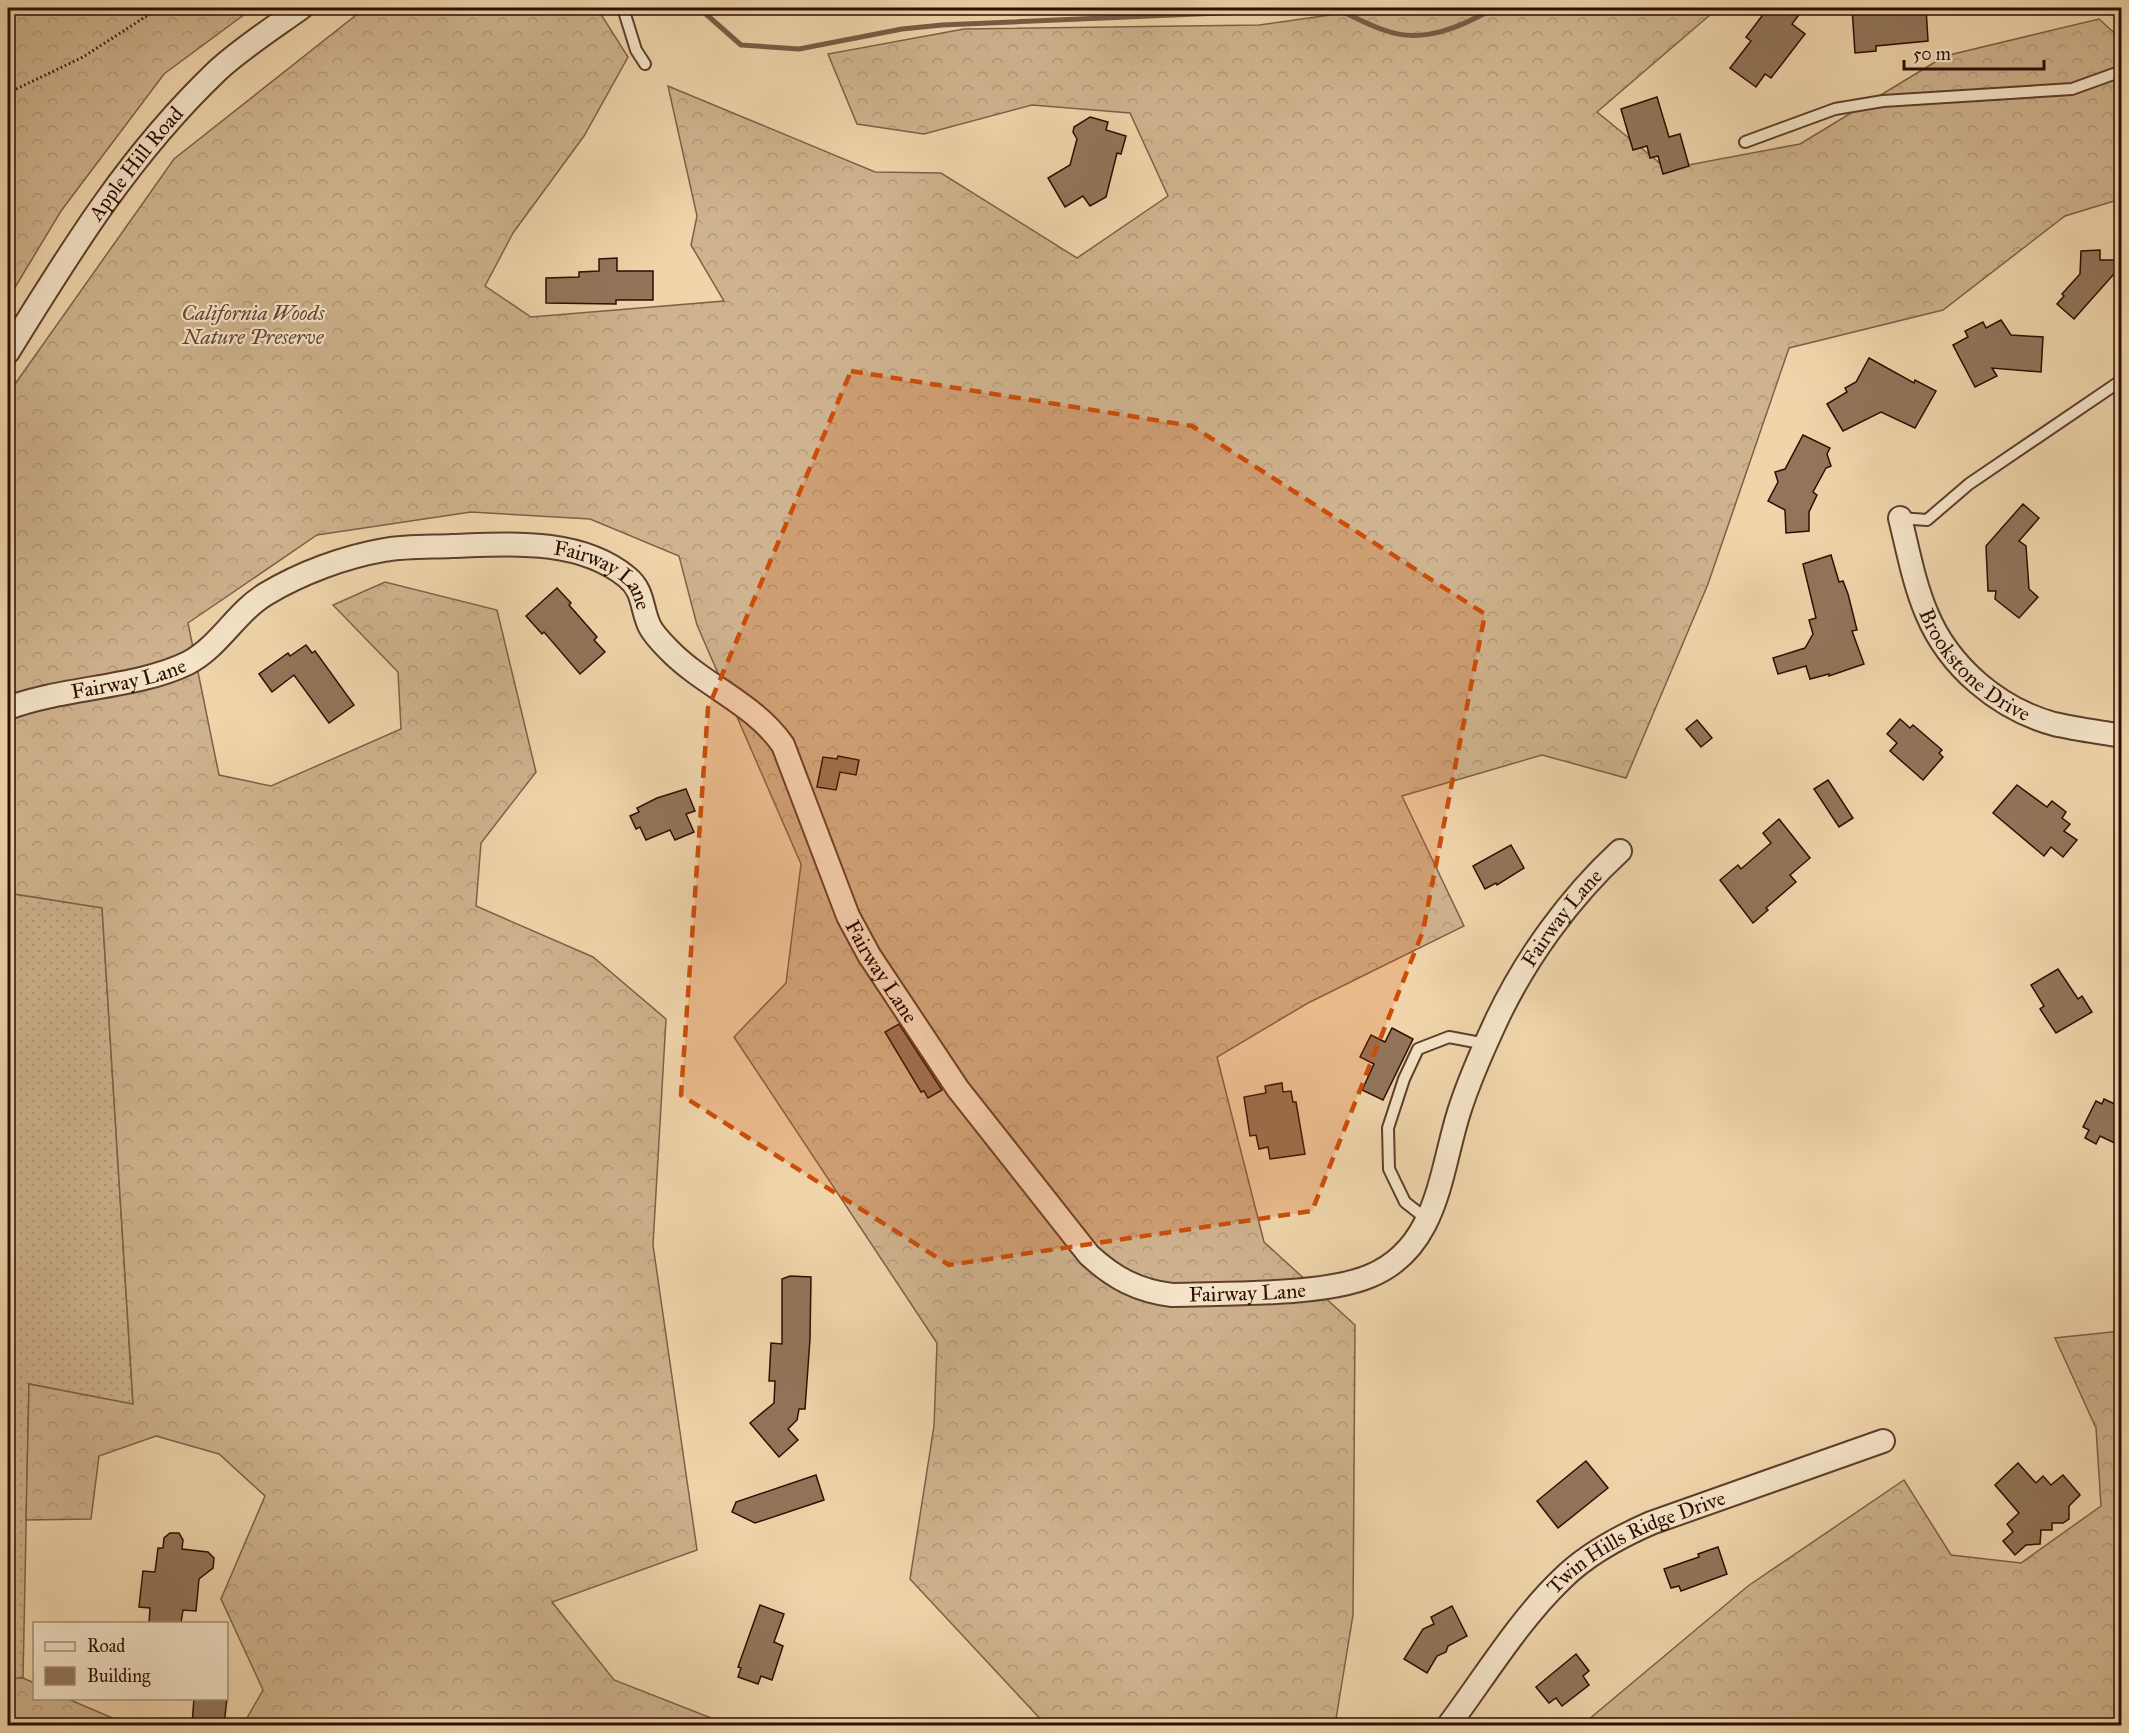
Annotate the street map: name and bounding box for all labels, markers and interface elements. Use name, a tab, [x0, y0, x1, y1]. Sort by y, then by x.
scale bar	[1904, 33, 2044, 71]
text: 50 m	[1913, 43, 1951, 65]
street label: Apple Hill Road	[82, 101, 189, 227]
park label: California Woods Nature Preserve	[181, 300, 326, 350]
street label: Fairway Lane	[552, 535, 657, 613]
street label: Brookstone Drive	[1913, 604, 2035, 727]
street label: Fairway Lane	[69, 652, 190, 705]
street label: Fairway Lane	[1516, 863, 1608, 972]
street label: Fairway Lane	[840, 915, 924, 1028]
street label: Fairway Lane	[1189, 1277, 1307, 1308]
street label: Twin Hills Ridge Drive	[1541, 1485, 1729, 1599]
legend	[33, 1622, 228, 1700]
text: Road	[87, 1635, 125, 1657]
text: Building	[87, 1665, 151, 1688]

